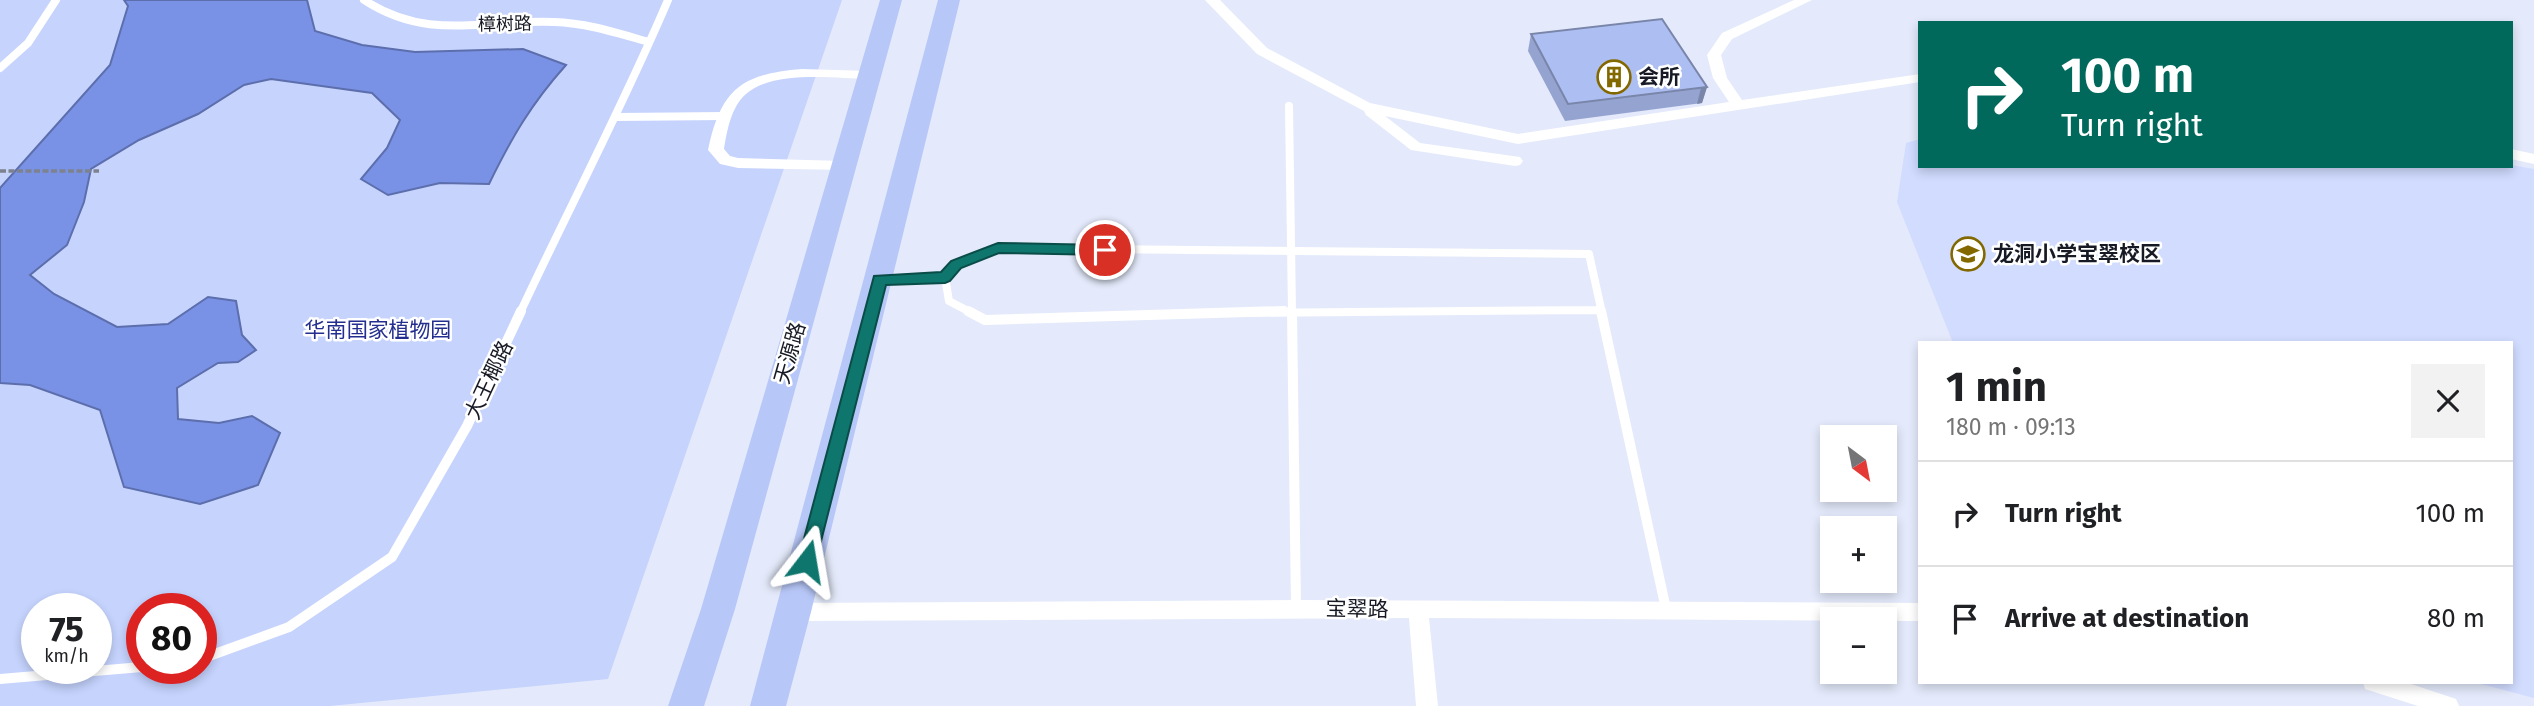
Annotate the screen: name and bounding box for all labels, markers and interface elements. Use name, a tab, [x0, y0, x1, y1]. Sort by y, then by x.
street label: 樟树路	[478, 13, 532, 35]
text: 100 m	[2061, 46, 2194, 105]
icon: right	[1946, 49, 2037, 140]
building icon: 会所	[1595, 58, 1633, 96]
place label: 会所	[1638, 64, 1680, 90]
text: Turn right	[2061, 106, 2203, 144]
pin	[1075, 220, 1135, 280]
icon: arrive	[1086, 231, 1124, 269]
school or university icon: 龙洞小学宝翠校区	[1949, 235, 1987, 273]
place label: 龙洞小学宝翠校区	[1993, 241, 2161, 267]
park label: 华南国家植物园	[305, 317, 452, 343]
street label: 天源路	[769, 319, 811, 387]
street label: 大王椰路	[459, 336, 519, 424]
text: 1 min	[1946, 362, 2047, 412]
button: close	[2411, 364, 2485, 438]
text: 180 m · 09:13	[1946, 413, 2076, 441]
north arrow	[1820, 425, 1897, 502]
map controls	[1820, 425, 1897, 684]
icon: right	[1946, 495, 1984, 533]
text: Turn right	[2005, 498, 2122, 529]
text: 100 m	[2416, 498, 2485, 529]
button: +	[1820, 516, 1897, 593]
position arrow	[770, 524, 844, 598]
speed limit sign: 80	[126, 593, 217, 684]
street label: 宝翠路	[1325, 595, 1389, 623]
icon: arrive	[1946, 600, 1984, 638]
text: Arrive at destination	[2005, 603, 2249, 634]
text: 80 m	[2427, 603, 2485, 634]
button: −	[1820, 607, 1897, 684]
text: 75	[49, 608, 84, 650]
text: km/h	[44, 645, 89, 667]

